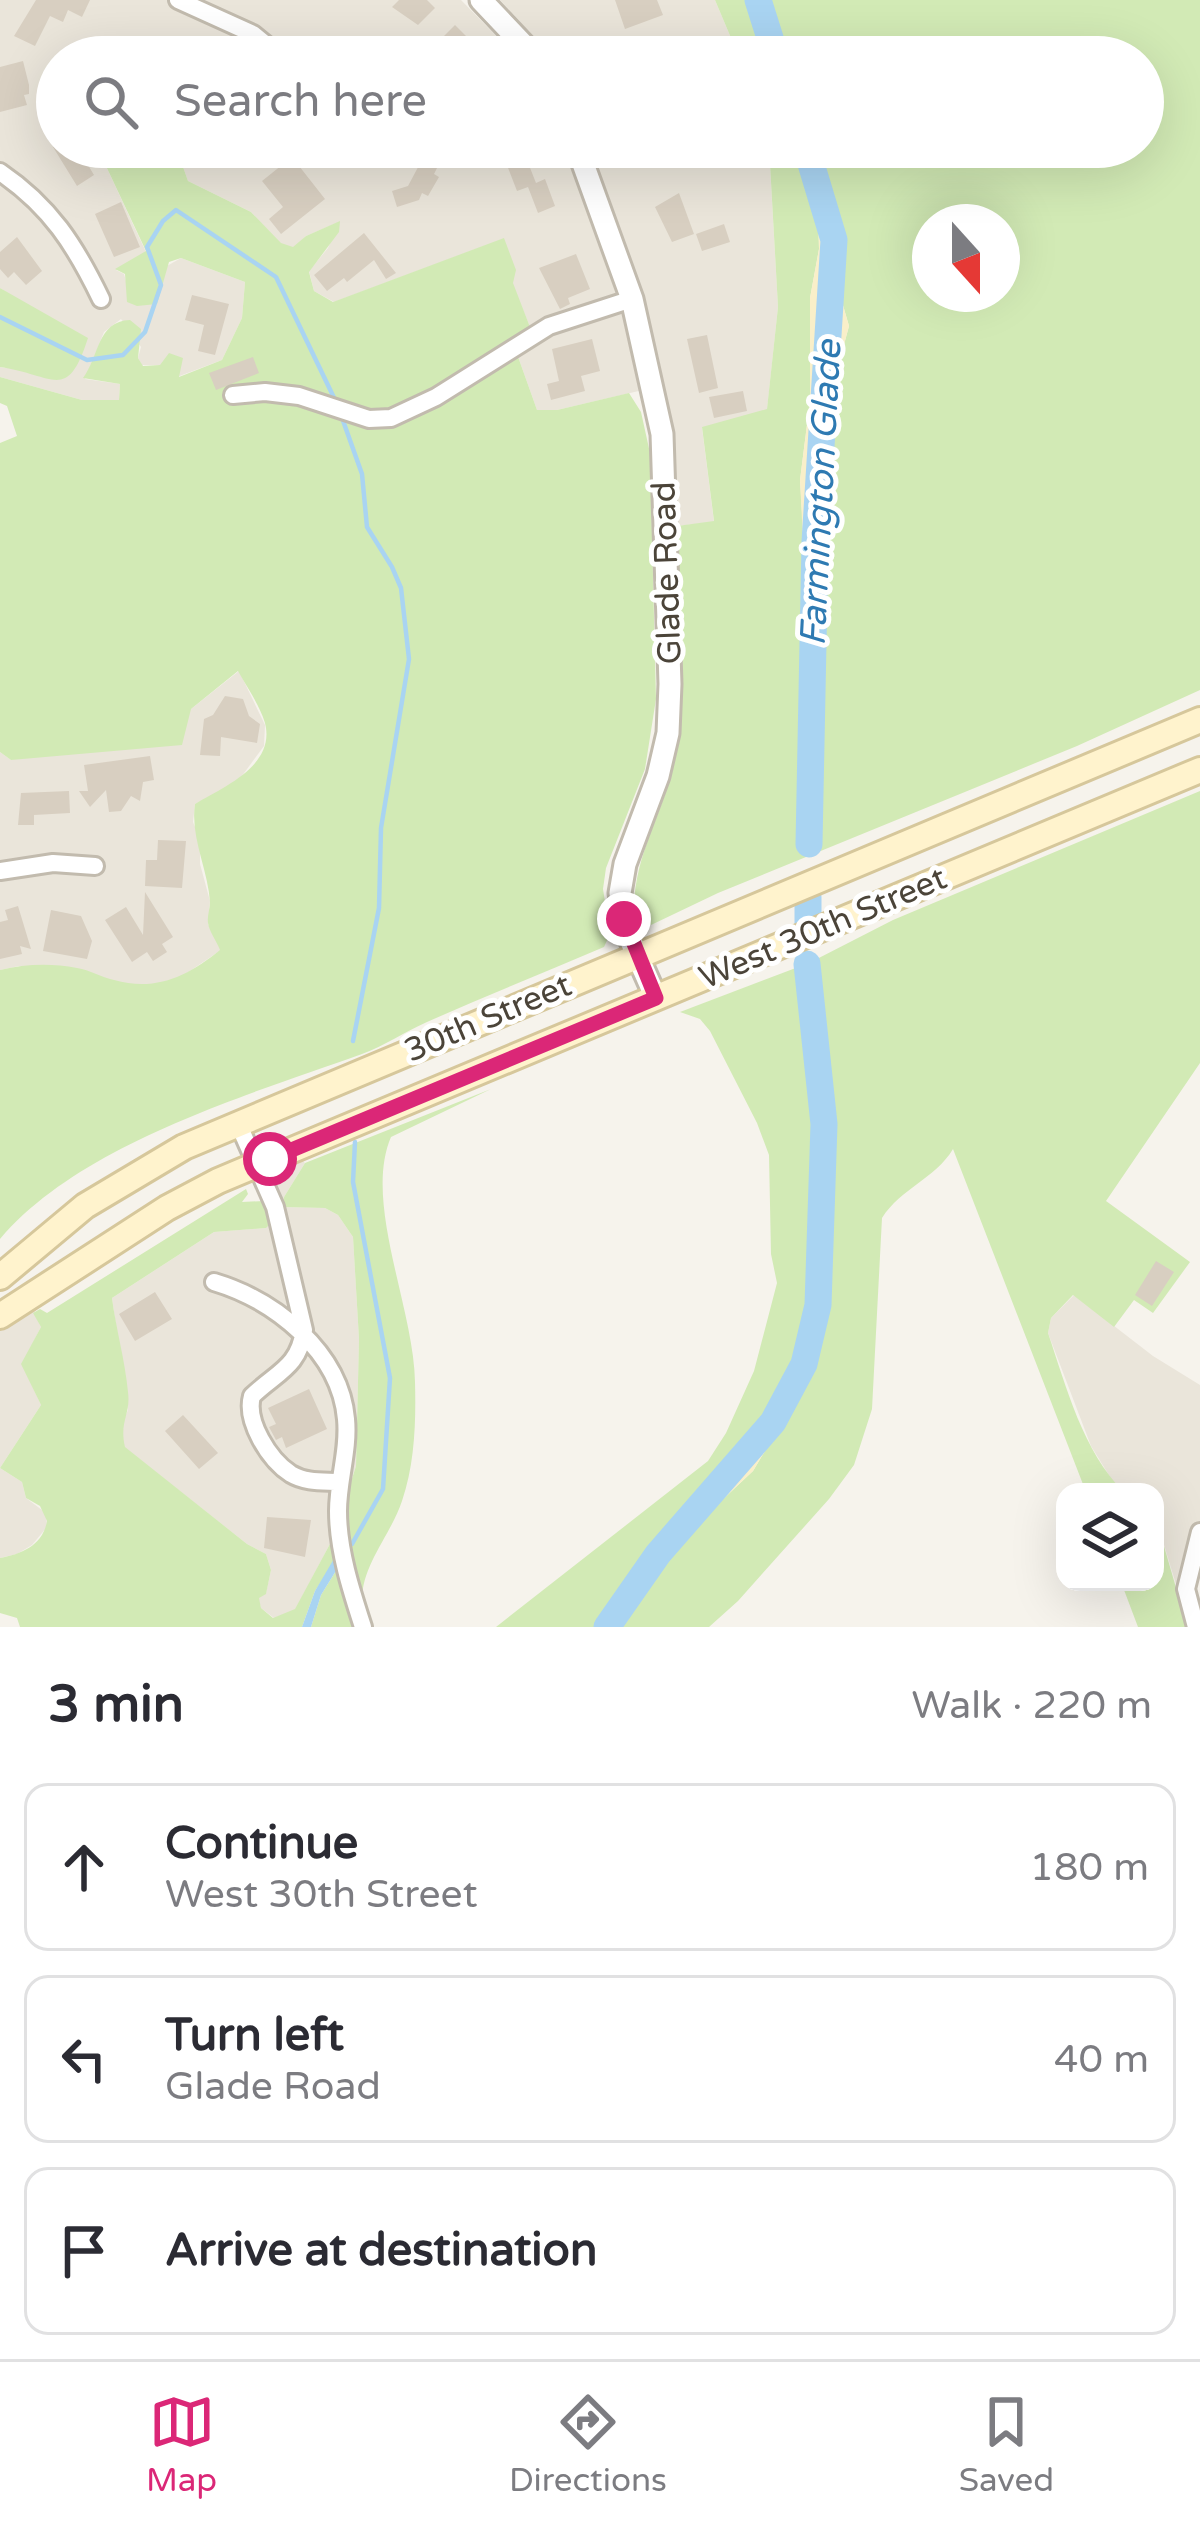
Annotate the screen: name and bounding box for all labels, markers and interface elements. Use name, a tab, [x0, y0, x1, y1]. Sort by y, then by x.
search box	[36, 36, 1164, 168]
icon: search	[78, 69, 144, 135]
text: Search here	[174, 75, 427, 129]
north arrow	[912, 204, 1020, 312]
water label: Farmington Glade	[792, 337, 851, 647]
street label: Glade Road	[644, 481, 690, 665]
street label: West 30th Street	[694, 858, 952, 998]
route end	[597, 892, 651, 946]
street label: 30th Street	[399, 965, 577, 1071]
route start	[243, 1132, 297, 1186]
map controls	[1056, 1483, 1164, 1591]
button: layers	[1056, 1483, 1164, 1591]
text: 3 min	[48, 1674, 184, 1736]
text: Walk · 220 m	[911, 1682, 1152, 1729]
text: Continue	[165, 1817, 358, 1871]
icon: ahead	[51, 1834, 117, 1900]
text: 180 m	[1030, 1844, 1149, 1891]
text: West 30th Street	[165, 1871, 478, 1918]
text: Turn left	[165, 2009, 344, 2063]
icon: left	[51, 2026, 117, 2092]
text: 40 m	[1054, 2036, 1149, 2083]
text: Glade Road	[165, 2063, 381, 2110]
icon: arrive	[51, 2218, 117, 2284]
text: Arrive at destination	[165, 2224, 597, 2278]
tab: Map	[146, 2389, 217, 2500]
tab: Directions	[509, 2389, 667, 2500]
tab: Saved	[959, 2389, 1054, 2500]

